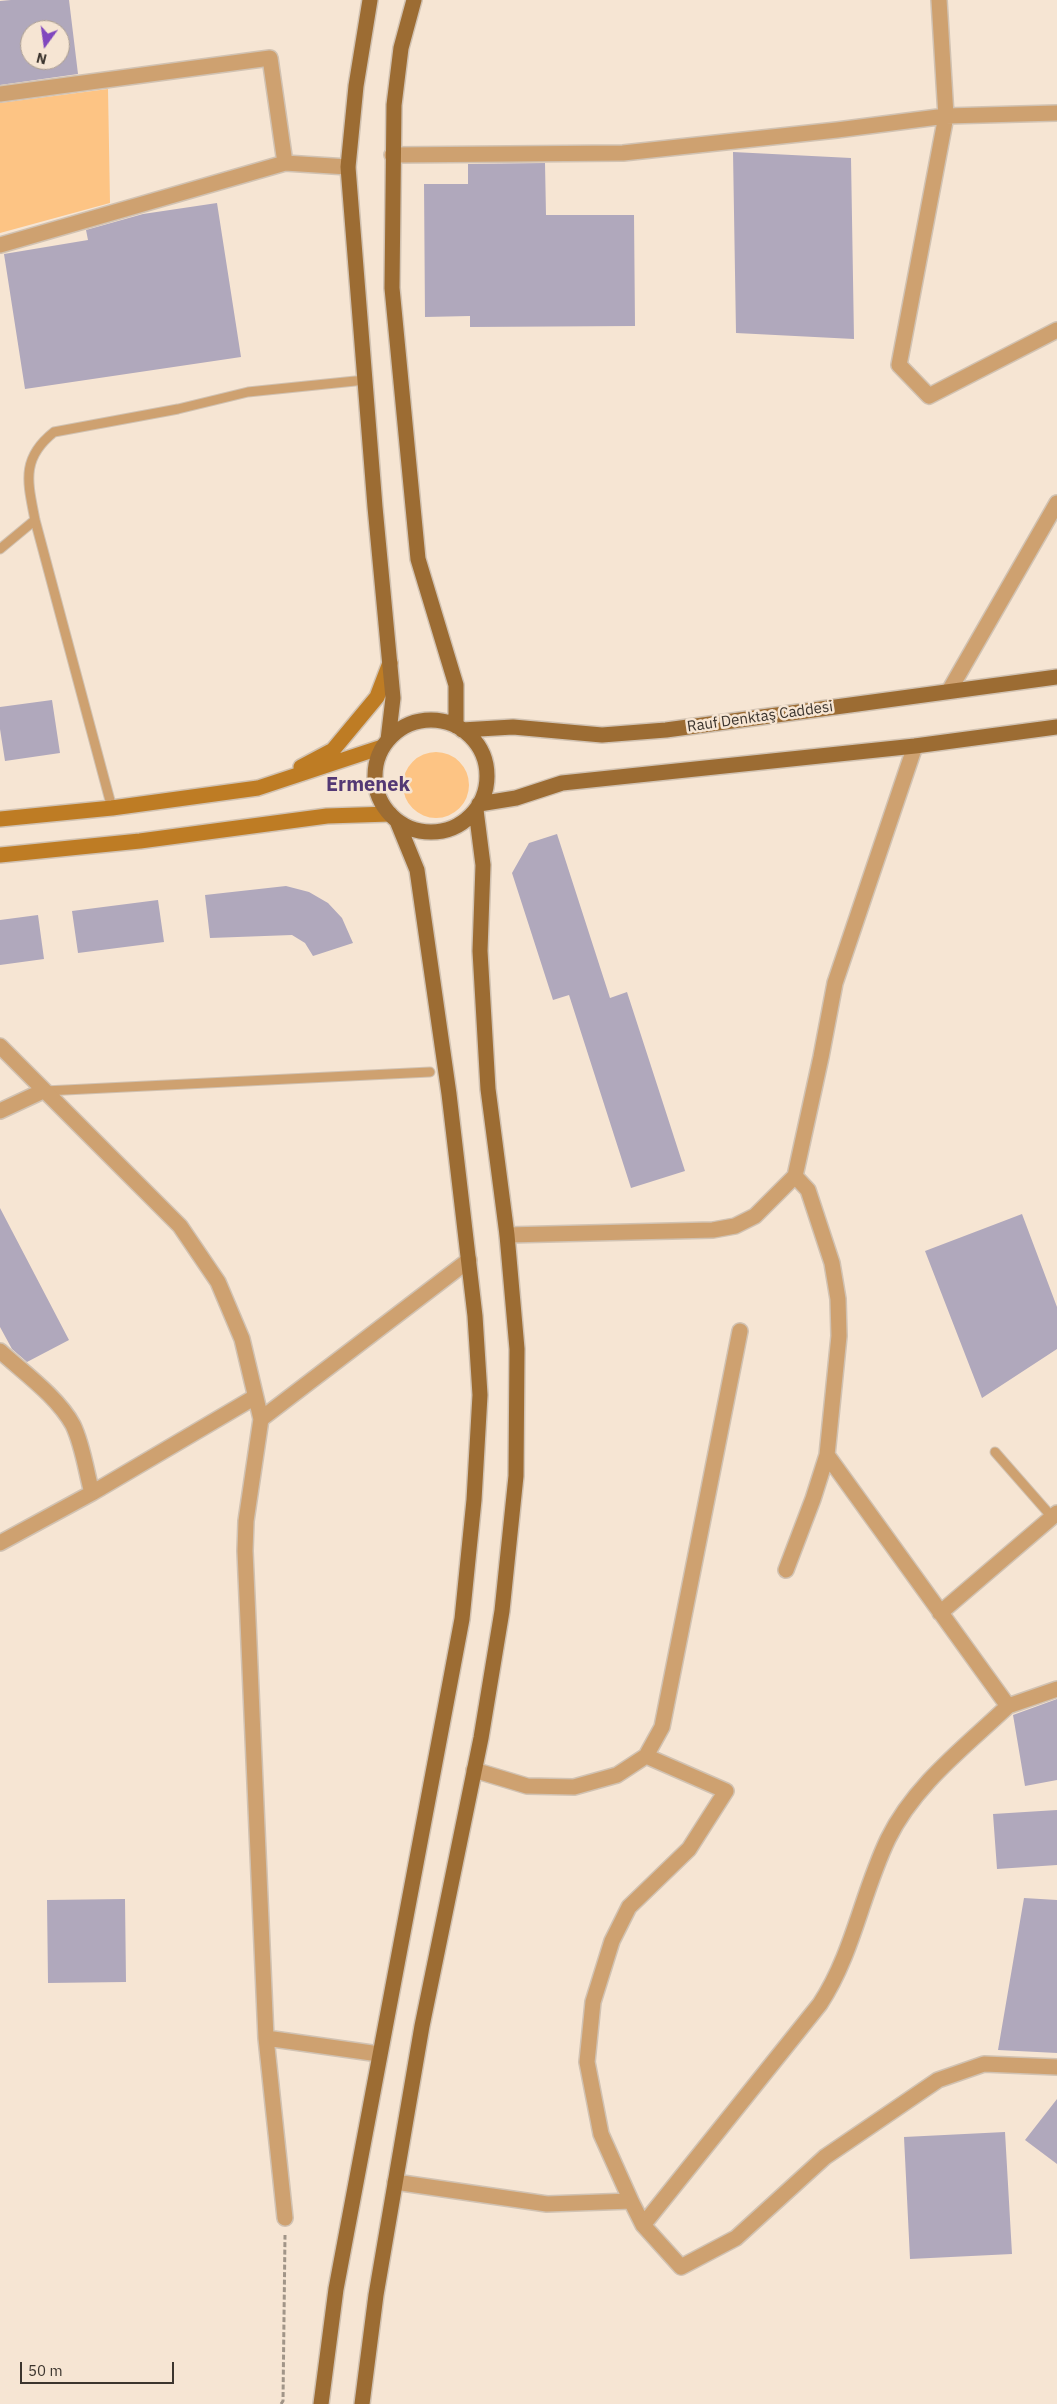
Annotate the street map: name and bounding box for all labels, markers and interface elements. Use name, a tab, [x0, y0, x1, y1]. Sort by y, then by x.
north arrow	[20, 20, 70, 70]
text: N	[35, 49, 49, 69]
street label: Rauf Denktaş Caddesi	[686, 698, 834, 736]
district label: Ermenek	[326, 773, 410, 797]
scale bar	[22, 2352, 176, 2384]
text: 50 m	[28, 2361, 63, 2380]

